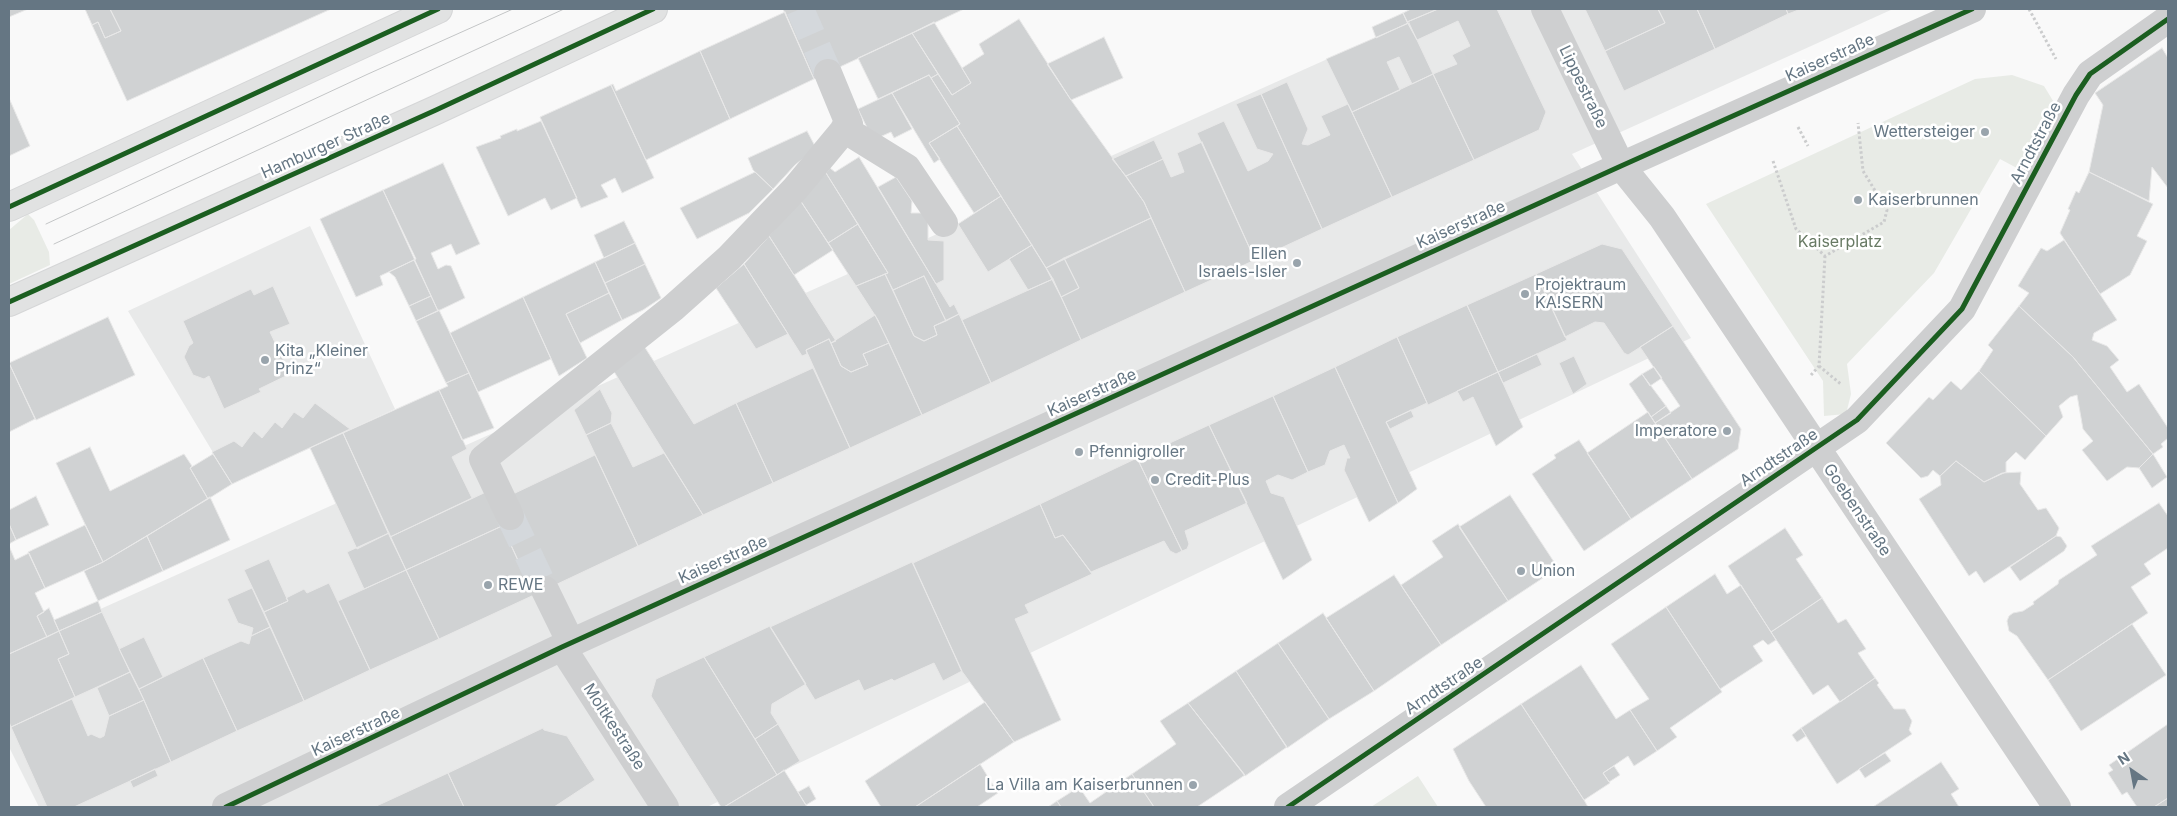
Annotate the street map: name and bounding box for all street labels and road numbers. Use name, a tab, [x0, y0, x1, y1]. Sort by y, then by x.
street label: Kaiserstraße	[1783, 30, 1877, 86]
street label: Lippestraße	[1555, 42, 1611, 132]
street label: Arndtstraße	[2006, 99, 2066, 187]
street label: Hamburger Straße	[258, 109, 394, 183]
street label: Kaiserstraße	[1414, 197, 1508, 253]
street label: Kaiserstraße	[1045, 365, 1139, 421]
street label: Arndtstraße	[1736, 425, 1822, 491]
street label: Goebenstraße	[1819, 460, 1895, 560]
street label: Kaiserstraße	[676, 532, 770, 588]
street label: Arndtstraße	[1401, 653, 1487, 719]
street label: Moltkestraße	[579, 680, 649, 774]
street label: Kaiserstraße	[309, 703, 403, 761]

